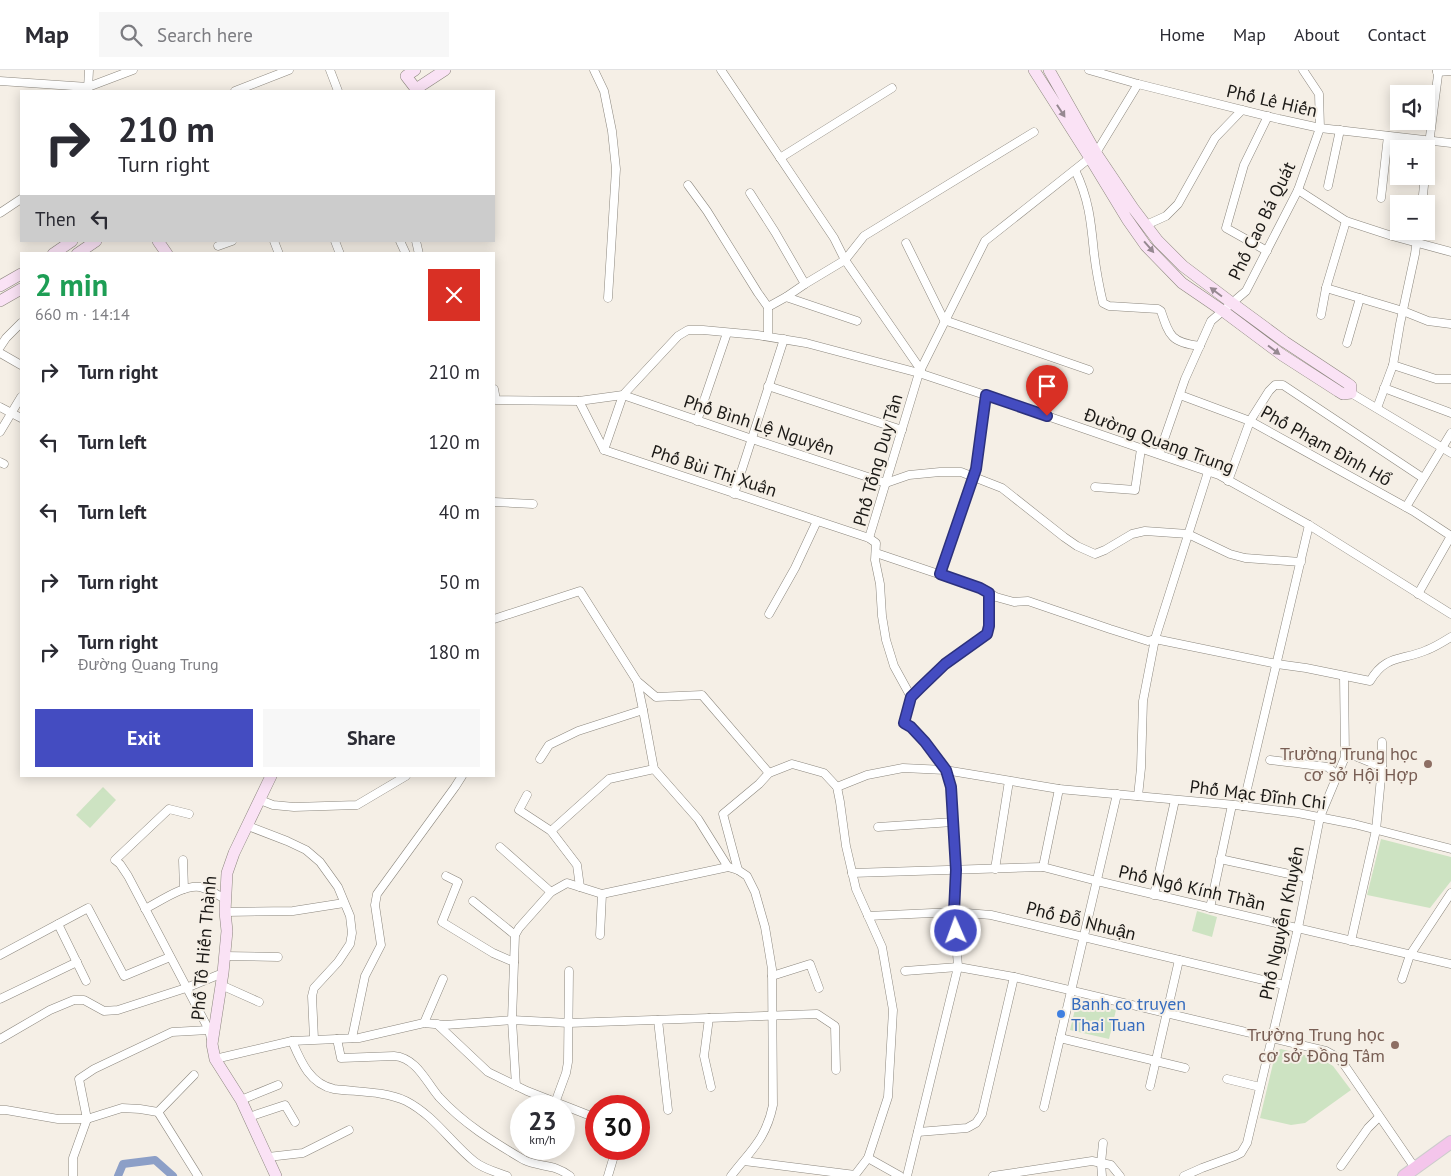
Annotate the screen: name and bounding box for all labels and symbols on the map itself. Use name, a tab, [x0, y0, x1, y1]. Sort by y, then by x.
street label: Phố Lê Hiến	[1224, 79, 1320, 122]
one-way arrow	[1056, 104, 1065, 118]
street label: Phố Cao Bá Quát	[1223, 158, 1300, 284]
one-way arrow	[1143, 241, 1154, 254]
one-way arrow	[1210, 286, 1223, 297]
one-way arrow	[1267, 344, 1280, 355]
pin	[1026, 365, 1068, 416]
street label: Phố Bình Lệ Nguyên	[681, 389, 837, 460]
street label: Phố Tống Duy Tân	[848, 391, 907, 529]
street label: Phố Phạm Đỉnh Hổ	[1257, 400, 1396, 491]
street label: Đường Quang Trung	[1080, 402, 1237, 478]
street label: Phố Bùi Thị Xuân	[648, 439, 780, 502]
place label: Trường Trung học cơ sở Hội Hợp	[1280, 742, 1418, 786]
marker: Trường Trung học cơ sở Hội Hợp	[1422, 758, 1434, 770]
street label: Phố Mạc Đĩnh Chi	[1188, 775, 1328, 814]
street label: Phố Nguyễn Khuyến	[1254, 844, 1309, 1002]
street label: Phố Ngô Kính Thần	[1116, 859, 1268, 916]
street label: Phố Tô Hiến Thành	[186, 875, 221, 1021]
street label: Phố Đỗ Nhuận	[1024, 896, 1139, 945]
position arrow	[929, 904, 981, 956]
place label: Banh co truyen Thai Tuan	[1071, 992, 1186, 1036]
marker: Banh co truyen Thai Tuan	[1055, 1008, 1067, 1020]
place label: Trường Trung học cơ sở Đồng Tâm	[1247, 1023, 1385, 1067]
marker: Trường Trung học cơ sở Đồng Tâm	[1389, 1039, 1401, 1051]
speed limit sign: 30	[585, 1095, 650, 1160]

